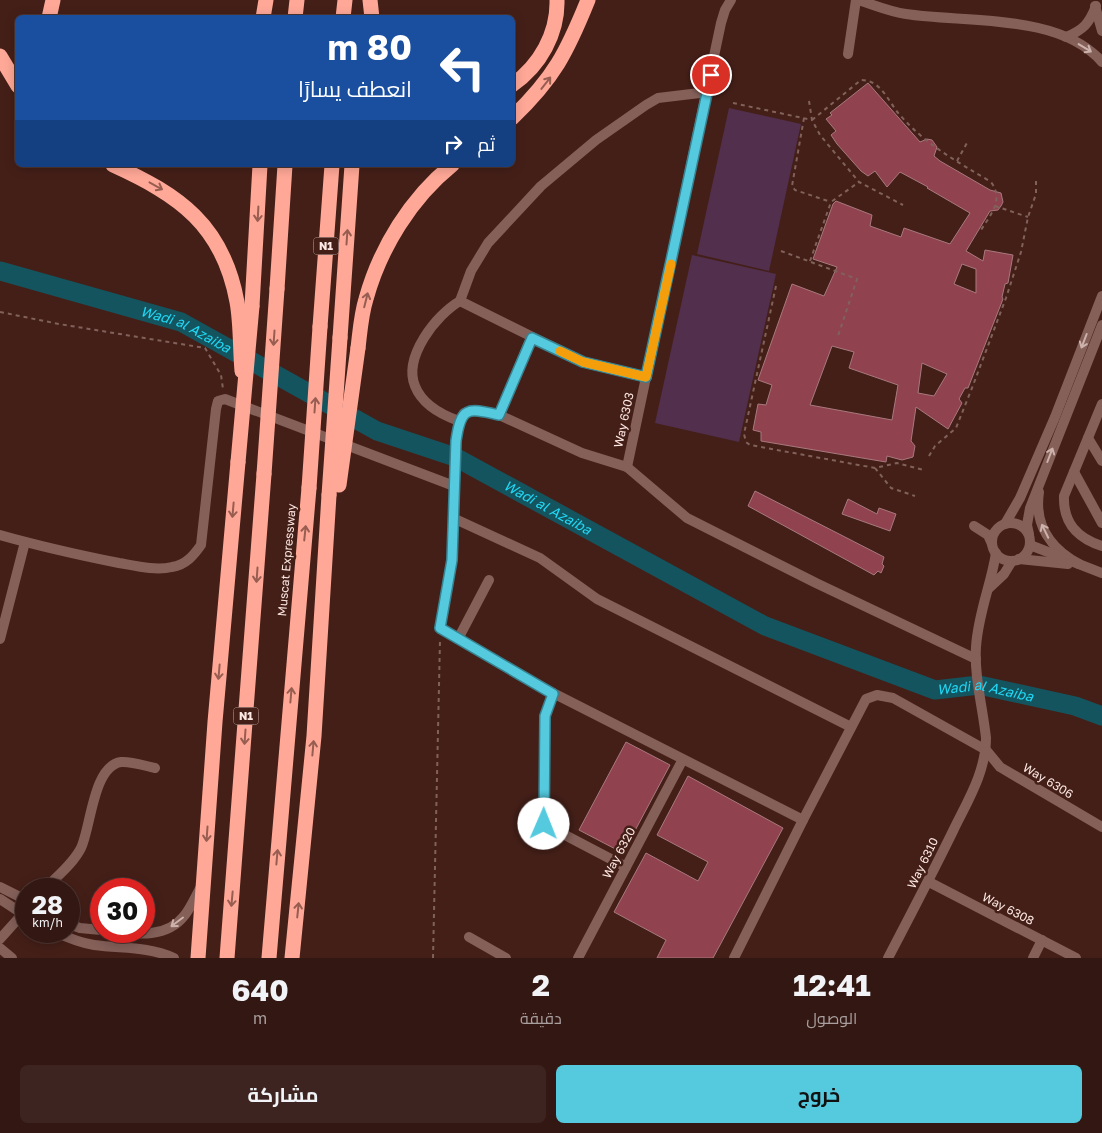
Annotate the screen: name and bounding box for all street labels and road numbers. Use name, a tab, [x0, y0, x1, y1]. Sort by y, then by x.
road number: N1	[314, 238, 338, 255]
street label: Way 6303	[610, 391, 637, 449]
street label: Muscat Expressway	[274, 503, 299, 617]
road number: N1	[234, 708, 258, 724]
street label: Way 6306	[1020, 760, 1076, 801]
street label: Way 6320	[599, 825, 638, 881]
street label: Way 6310	[904, 835, 941, 891]
street label: Way 6308	[980, 889, 1037, 928]

